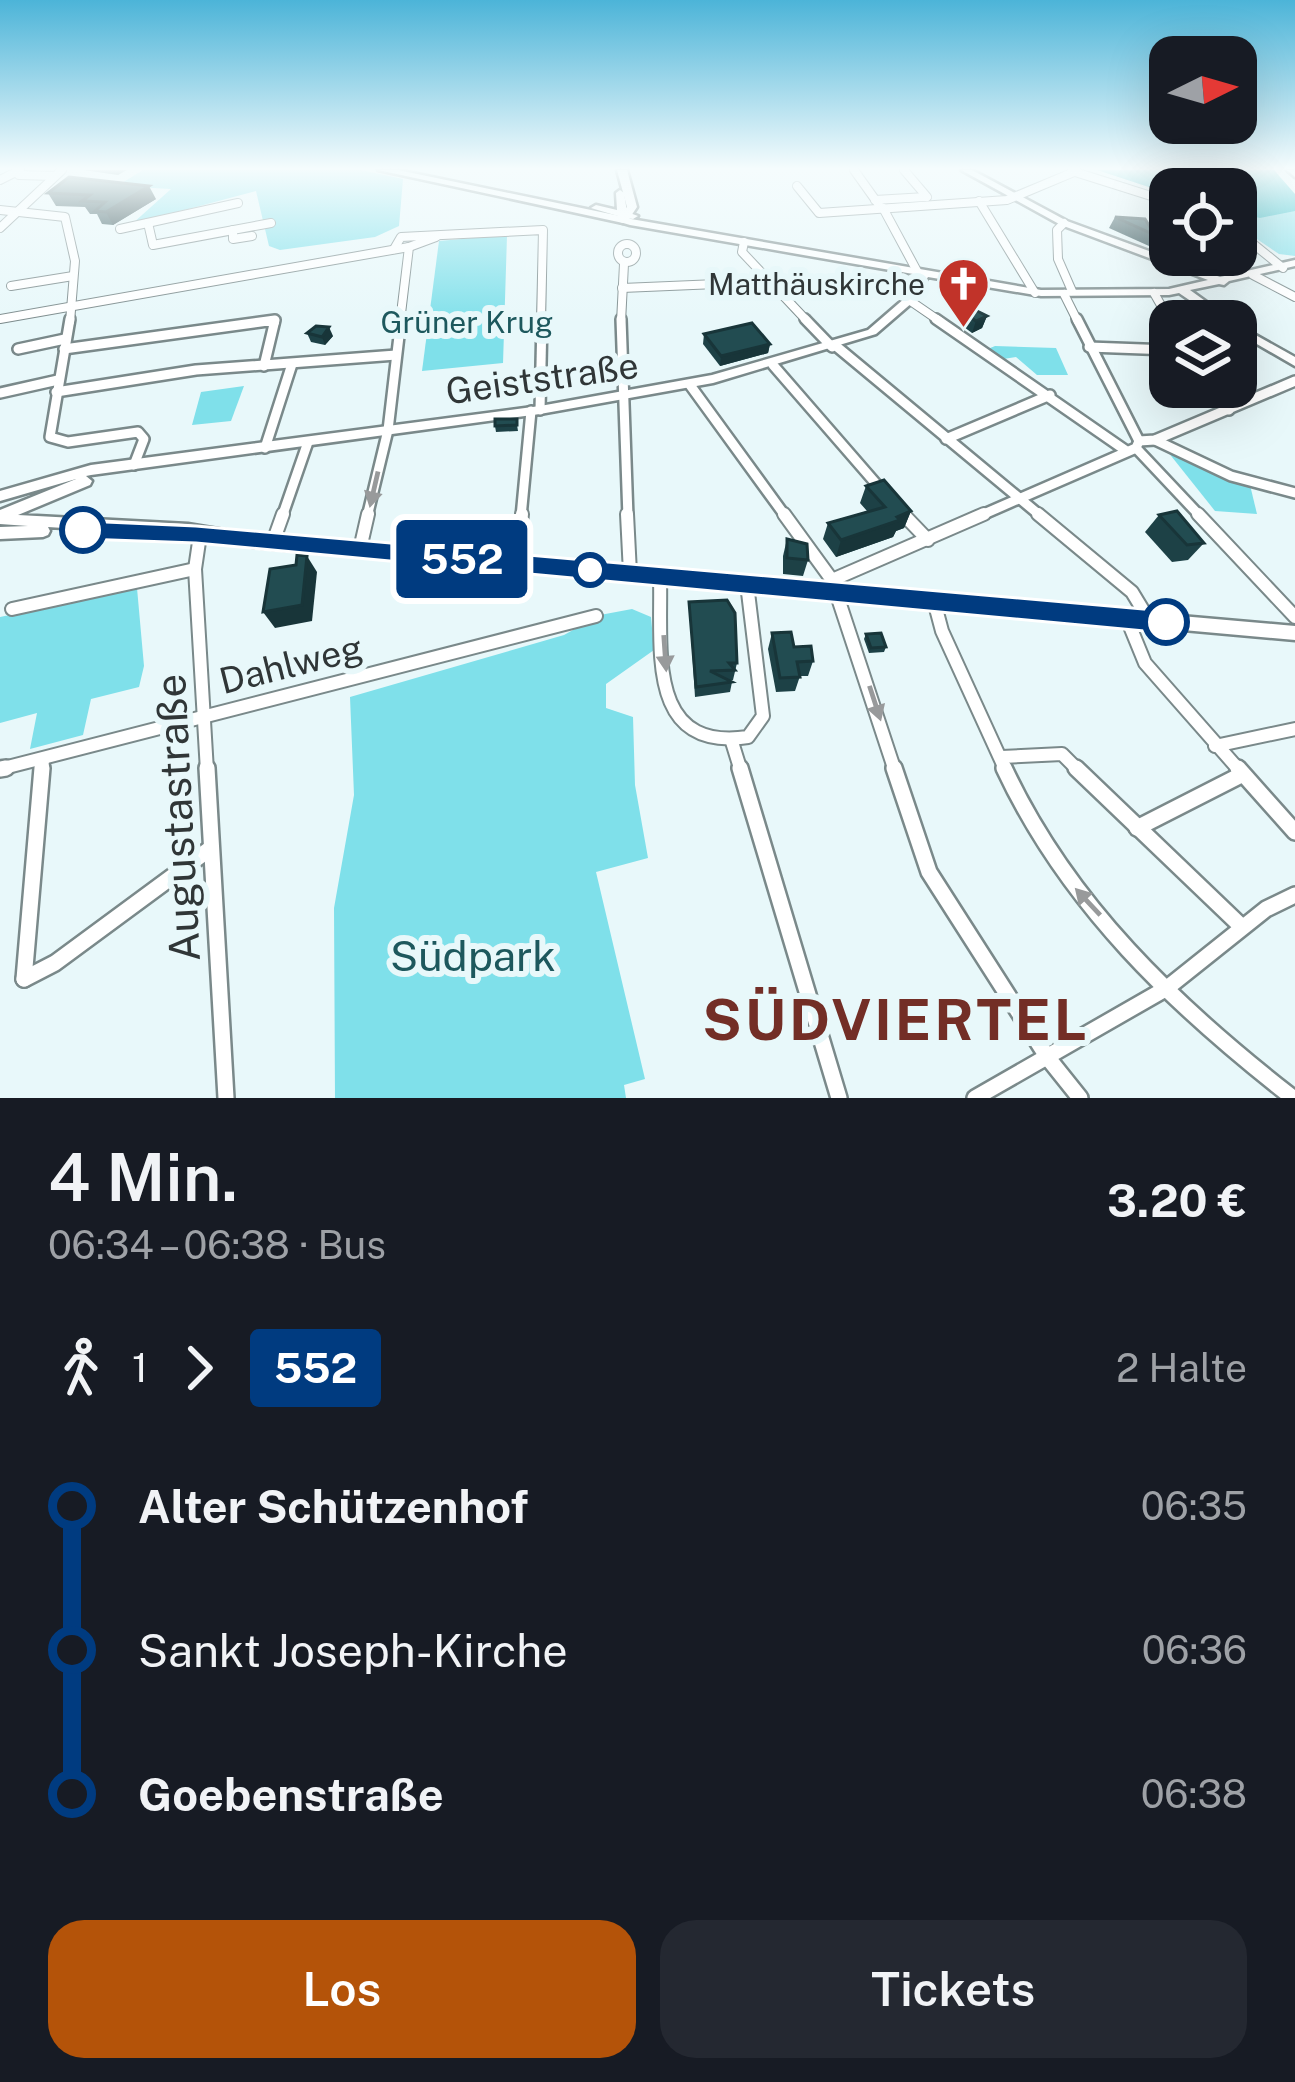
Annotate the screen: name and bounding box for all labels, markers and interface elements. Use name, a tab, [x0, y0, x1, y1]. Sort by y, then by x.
north arrow	[1149, 36, 1257, 144]
map controls	[1149, 36, 1257, 408]
button: locate	[1149, 168, 1257, 276]
church icon: Matthäuskirche	[936, 256, 992, 330]
place label: Matthäuskirche	[708, 266, 925, 302]
button: layers	[1149, 300, 1257, 408]
park label: Grüner Krug	[381, 304, 553, 340]
street label: Geiststraße	[443, 344, 641, 412]
one-way arrow	[364, 471, 383, 508]
unlabelled marker	[61, 508, 105, 552]
line badge: 552	[393, 520, 531, 598]
text: 552	[420, 534, 504, 583]
unlabelled marker	[574, 554, 606, 586]
unlabelled marker	[1144, 600, 1188, 644]
street label: Dahlweg	[215, 626, 367, 702]
one-way arrow	[656, 634, 675, 672]
street label: Augustastraße	[145, 673, 209, 963]
one-way arrow	[866, 685, 885, 722]
one-way arrow	[1075, 888, 1102, 917]
park label: Südpark	[390, 931, 556, 980]
district label: SÜDVIERTEL	[702, 986, 1090, 1053]
text: 4 Min.	[48, 1138, 238, 1216]
text: 3.20 €	[1107, 1174, 1247, 1227]
text: 06:34 – 06:38 · Bus	[48, 1222, 386, 1268]
icon: walk	[48, 1335, 114, 1401]
icon: forward	[166, 1335, 232, 1401]
text: 552	[274, 1343, 357, 1392]
text: 1	[132, 1345, 148, 1391]
text: 2 Halte	[1116, 1345, 1247, 1391]
text: Alter Schützenhof	[138, 1480, 528, 1533]
text: 06:35	[1141, 1483, 1247, 1529]
text: Sankt Joseph-Kirche	[138, 1624, 568, 1677]
text: 06:36	[1142, 1627, 1247, 1673]
text: Goebenstraße	[138, 1768, 444, 1821]
text: 06:38	[1141, 1771, 1247, 1817]
button: Los	[48, 1920, 636, 2058]
button: Tickets	[660, 1920, 1247, 2058]

